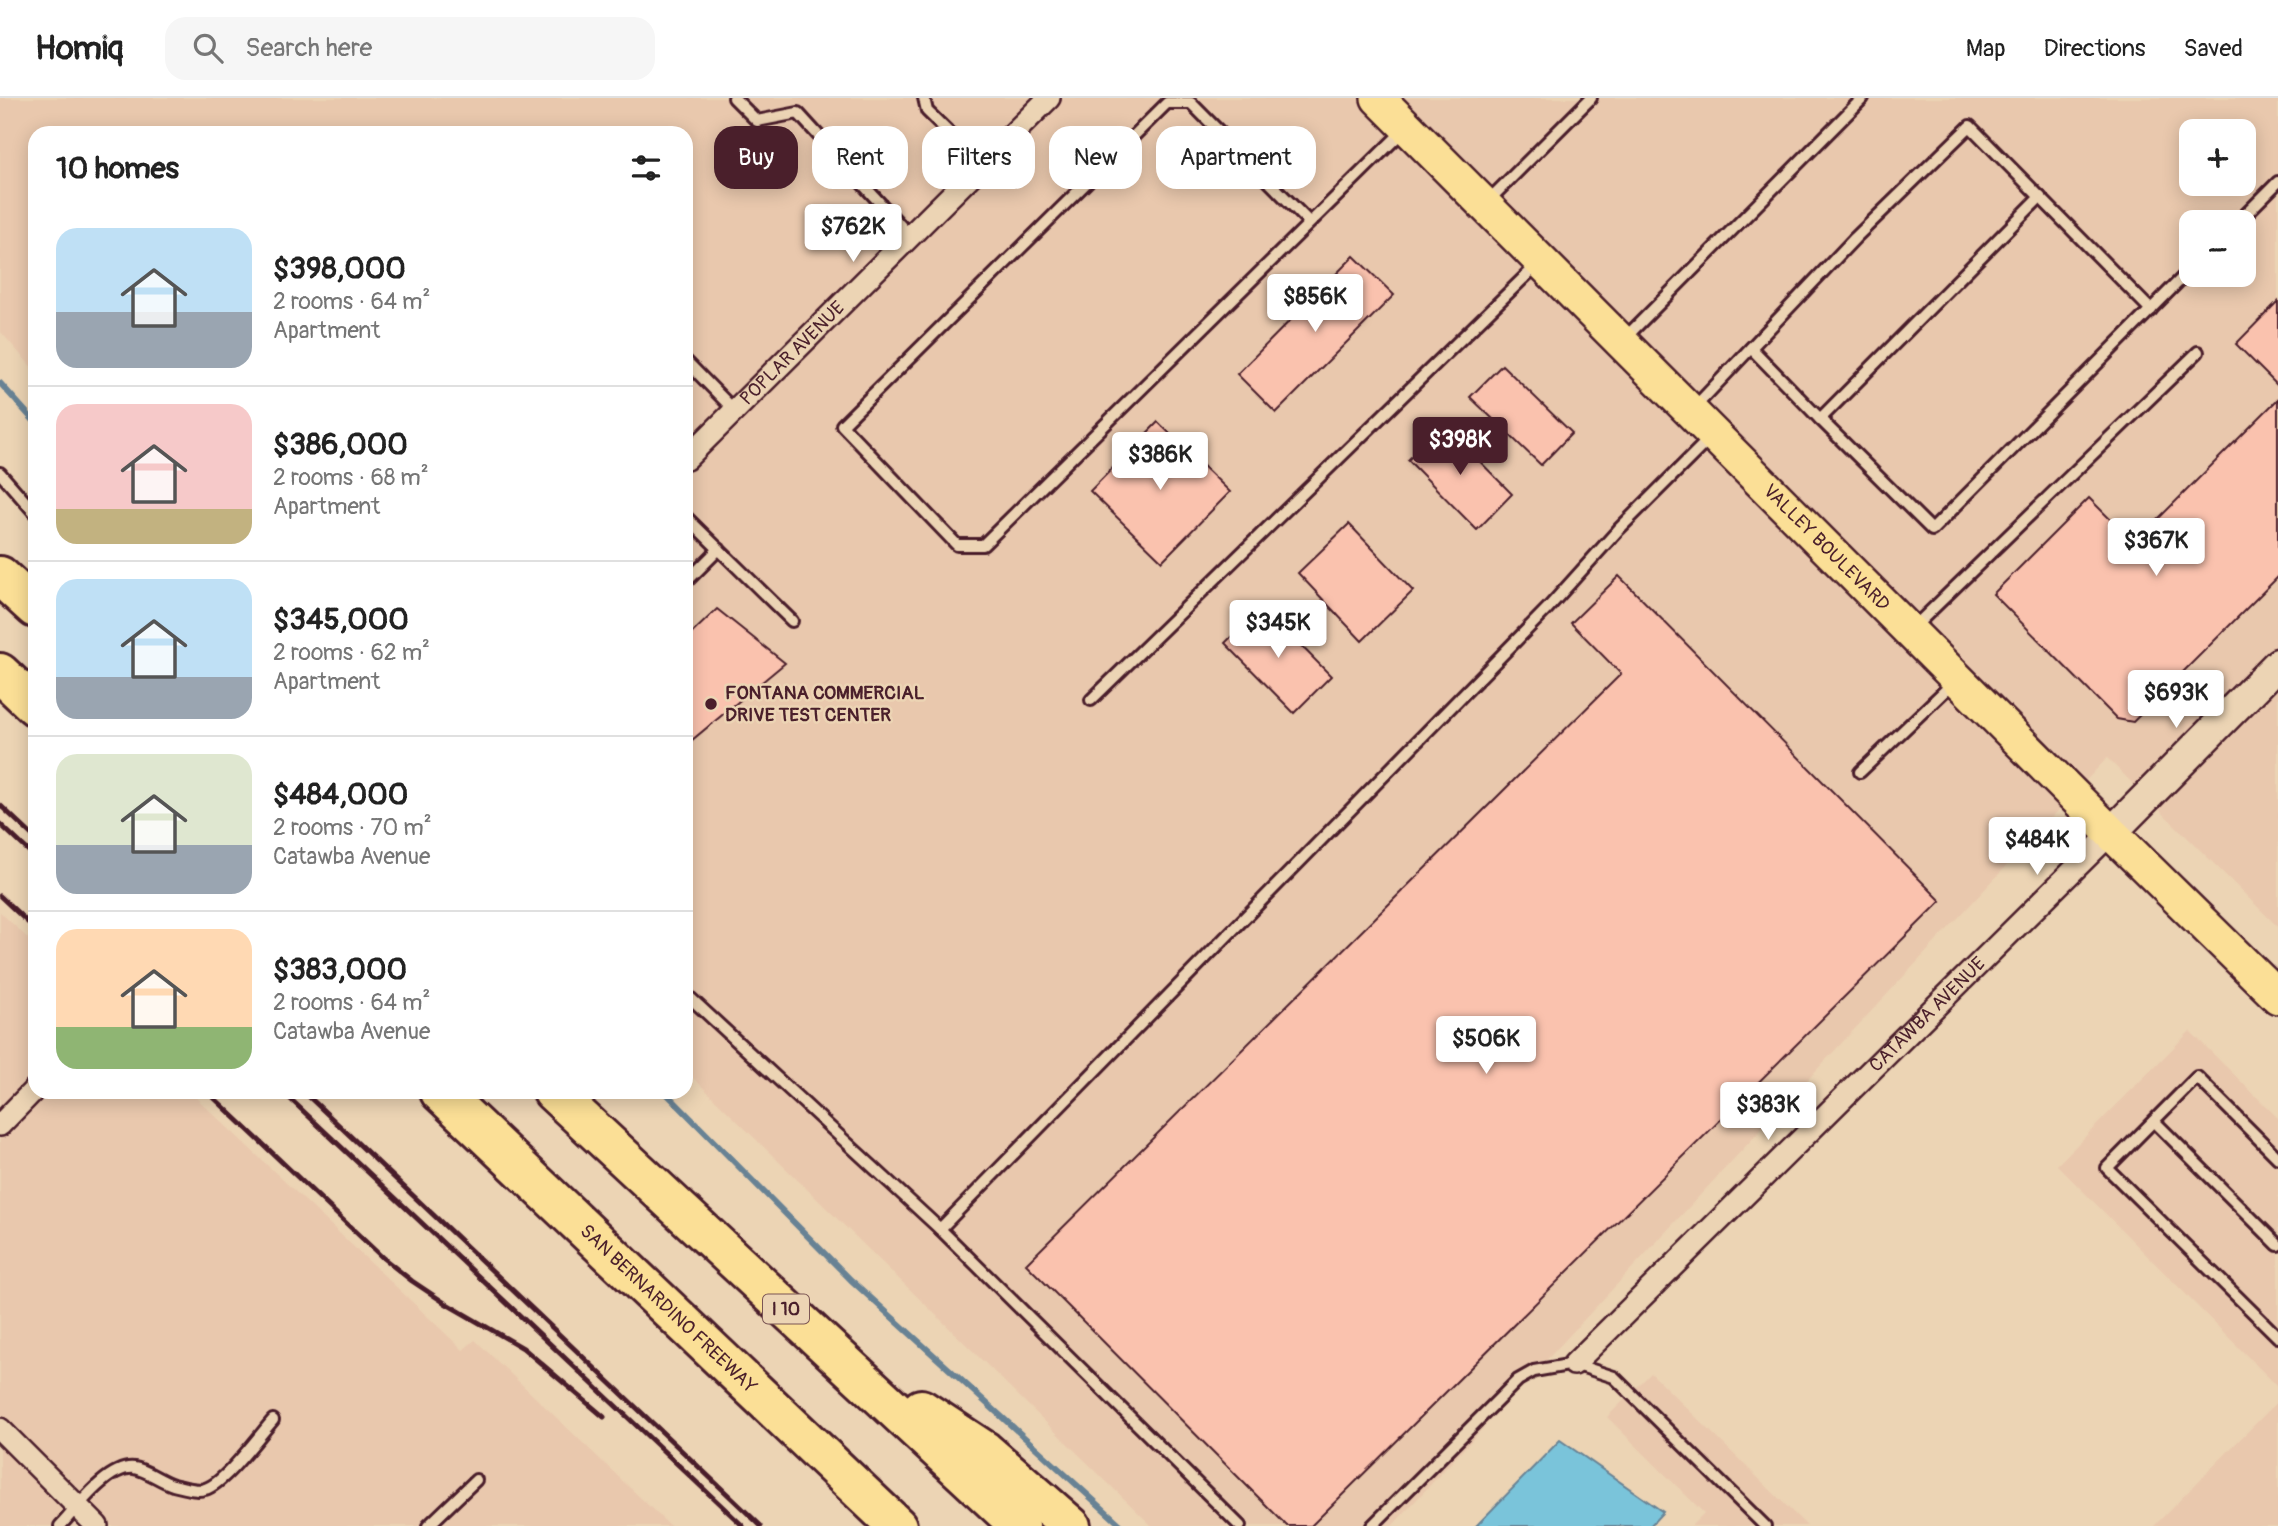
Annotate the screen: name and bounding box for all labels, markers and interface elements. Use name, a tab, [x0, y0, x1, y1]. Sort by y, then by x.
search box	[165, 17, 655, 80]
text: Homiq	[35, 28, 123, 69]
icon: search	[189, 29, 227, 67]
text: Search here	[245, 32, 372, 64]
text: Map	[1966, 34, 2006, 63]
text: Directions	[2044, 34, 2145, 63]
text: Saved	[2183, 34, 2243, 63]
map controls	[2179, 119, 2256, 287]
button: +	[2179, 119, 2256, 196]
chip: Buy	[714, 126, 798, 189]
chip: Rent	[812, 126, 908, 189]
chip: Filters	[922, 126, 1035, 189]
chip: New	[1049, 126, 1142, 189]
chip: Apartment	[1156, 126, 1316, 189]
icon: filters	[627, 149, 665, 187]
text: 10 homes	[56, 150, 179, 187]
pin: $762K	[804, 204, 902, 264]
button: −	[2179, 210, 2256, 287]
text: $762K	[821, 212, 885, 241]
text: $398,000	[273, 250, 406, 287]
icon: home	[112, 256, 196, 340]
pin: $856K	[1266, 274, 1364, 334]
text: $856K	[1283, 282, 1347, 311]
text: 2 rooms · 64 m²	[273, 287, 430, 316]
street label: POPLAR AVENUE	[735, 296, 850, 410]
text: Apartment	[273, 316, 380, 345]
pin: $398K	[1411, 418, 1509, 477]
text: $398K	[1429, 425, 1491, 454]
text: $386,000	[273, 426, 408, 463]
icon: home	[112, 432, 196, 516]
pin: $386K	[1111, 432, 1209, 492]
text: $386K	[1128, 440, 1192, 469]
text: 2 rooms · 68 m²	[273, 463, 429, 492]
street label: VALLEY BOULEVARD	[1758, 479, 1895, 616]
text: Apartment	[273, 492, 380, 521]
pin: $367K	[2107, 518, 2205, 578]
text: $367K	[2124, 526, 2188, 555]
text: $345,000	[273, 601, 409, 638]
pin: $345K	[1229, 601, 1327, 660]
icon: home	[112, 607, 196, 691]
text: $345K	[1246, 608, 1310, 637]
text: 2 rooms · 62 m²	[273, 638, 430, 667]
text: Apartment	[273, 667, 380, 696]
pin: $693K	[2127, 670, 2225, 730]
text: $693K	[2144, 678, 2208, 707]
place label: FONTANA COMMERCIAL DRIVE TEST CENTER	[725, 681, 925, 727]
marker: FONTANA COMMERCIAL DRIVE TEST CENTER	[703, 696, 719, 712]
text: $484,000	[273, 776, 408, 813]
icon: home	[112, 782, 196, 866]
text: 2 rooms · 70 m²	[273, 813, 432, 842]
pin: $484K	[1988, 818, 2086, 877]
text: $484K	[2005, 825, 2069, 854]
text: Catawba Avenue	[273, 842, 430, 871]
text: $383,000	[273, 951, 407, 988]
street label: CATAWBA AVENUE	[1864, 952, 1991, 1077]
icon: home	[112, 957, 196, 1041]
text: 2 rooms · 64 m²	[273, 988, 430, 1017]
pin: $506K	[1437, 1016, 1535, 1076]
text: Catawba Avenue	[273, 1017, 430, 1046]
text: $506K	[1452, 1024, 1520, 1053]
pin: $383K	[1719, 1082, 1817, 1142]
text: $383K	[1736, 1090, 1800, 1119]
street label: SAN BERNARDINO FREEWAY	[575, 1219, 762, 1399]
road number: I 10	[763, 1294, 809, 1324]

